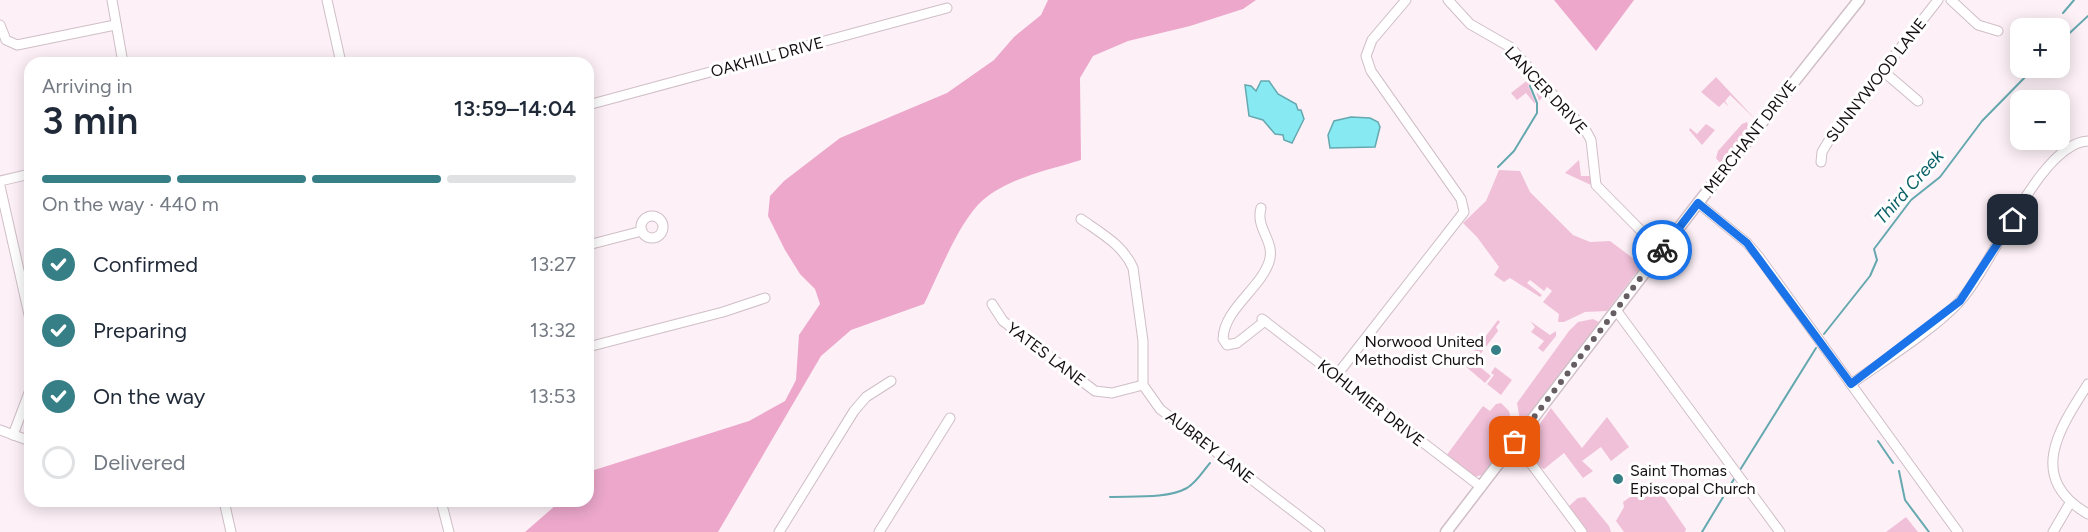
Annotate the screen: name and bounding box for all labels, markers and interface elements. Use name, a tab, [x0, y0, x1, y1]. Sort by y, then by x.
street label: SUNNYWOOD LANE	[1822, 14, 1930, 146]
map controls	[2010, 18, 2070, 150]
button: +	[2010, 18, 2070, 78]
street label: OAKHILL DRIVE	[709, 33, 825, 81]
street label: LANCER DRIVE	[1501, 42, 1591, 138]
text: Arriving in	[42, 74, 132, 98]
street label: MERCHANT DRIVE	[1700, 77, 1800, 197]
button: −	[2010, 90, 2070, 150]
text: 13:59–14:04	[454, 95, 576, 122]
text: 3 min	[42, 97, 138, 144]
water label: Third Creek	[1870, 144, 1949, 229]
text: On the way · 440 m	[42, 192, 219, 216]
pin	[1987, 194, 2038, 245]
icon: home	[1996, 203, 2029, 236]
courier	[1632, 220, 1692, 280]
icon: bike	[1646, 234, 1679, 267]
icon: check	[42, 248, 75, 281]
text: Confirmed	[93, 251, 198, 278]
text: 13:27	[530, 252, 576, 276]
icon: check	[42, 314, 75, 347]
text: Preparing	[93, 317, 187, 344]
text: 13:32	[530, 318, 576, 342]
street label: YATES LANE	[1003, 318, 1089, 390]
place label: Norwood United Methodist Church	[1355, 332, 1484, 369]
marker: Norwood United Methodist Church	[1489, 343, 1503, 357]
street label: KOHLMIER DRIVE	[1314, 356, 1428, 450]
icon: check	[42, 380, 75, 413]
text: On the way	[93, 383, 205, 410]
text: 13:53	[529, 384, 576, 408]
street label: AUBREY LANE	[1162, 407, 1258, 487]
pin	[1489, 416, 1540, 467]
icon: bag	[1498, 425, 1531, 458]
text: Delivered	[93, 449, 186, 476]
place label: Saint Thomas Episcopal Church	[1630, 461, 1756, 498]
marker: Saint Thomas Episcopal Church	[1611, 472, 1625, 486]

